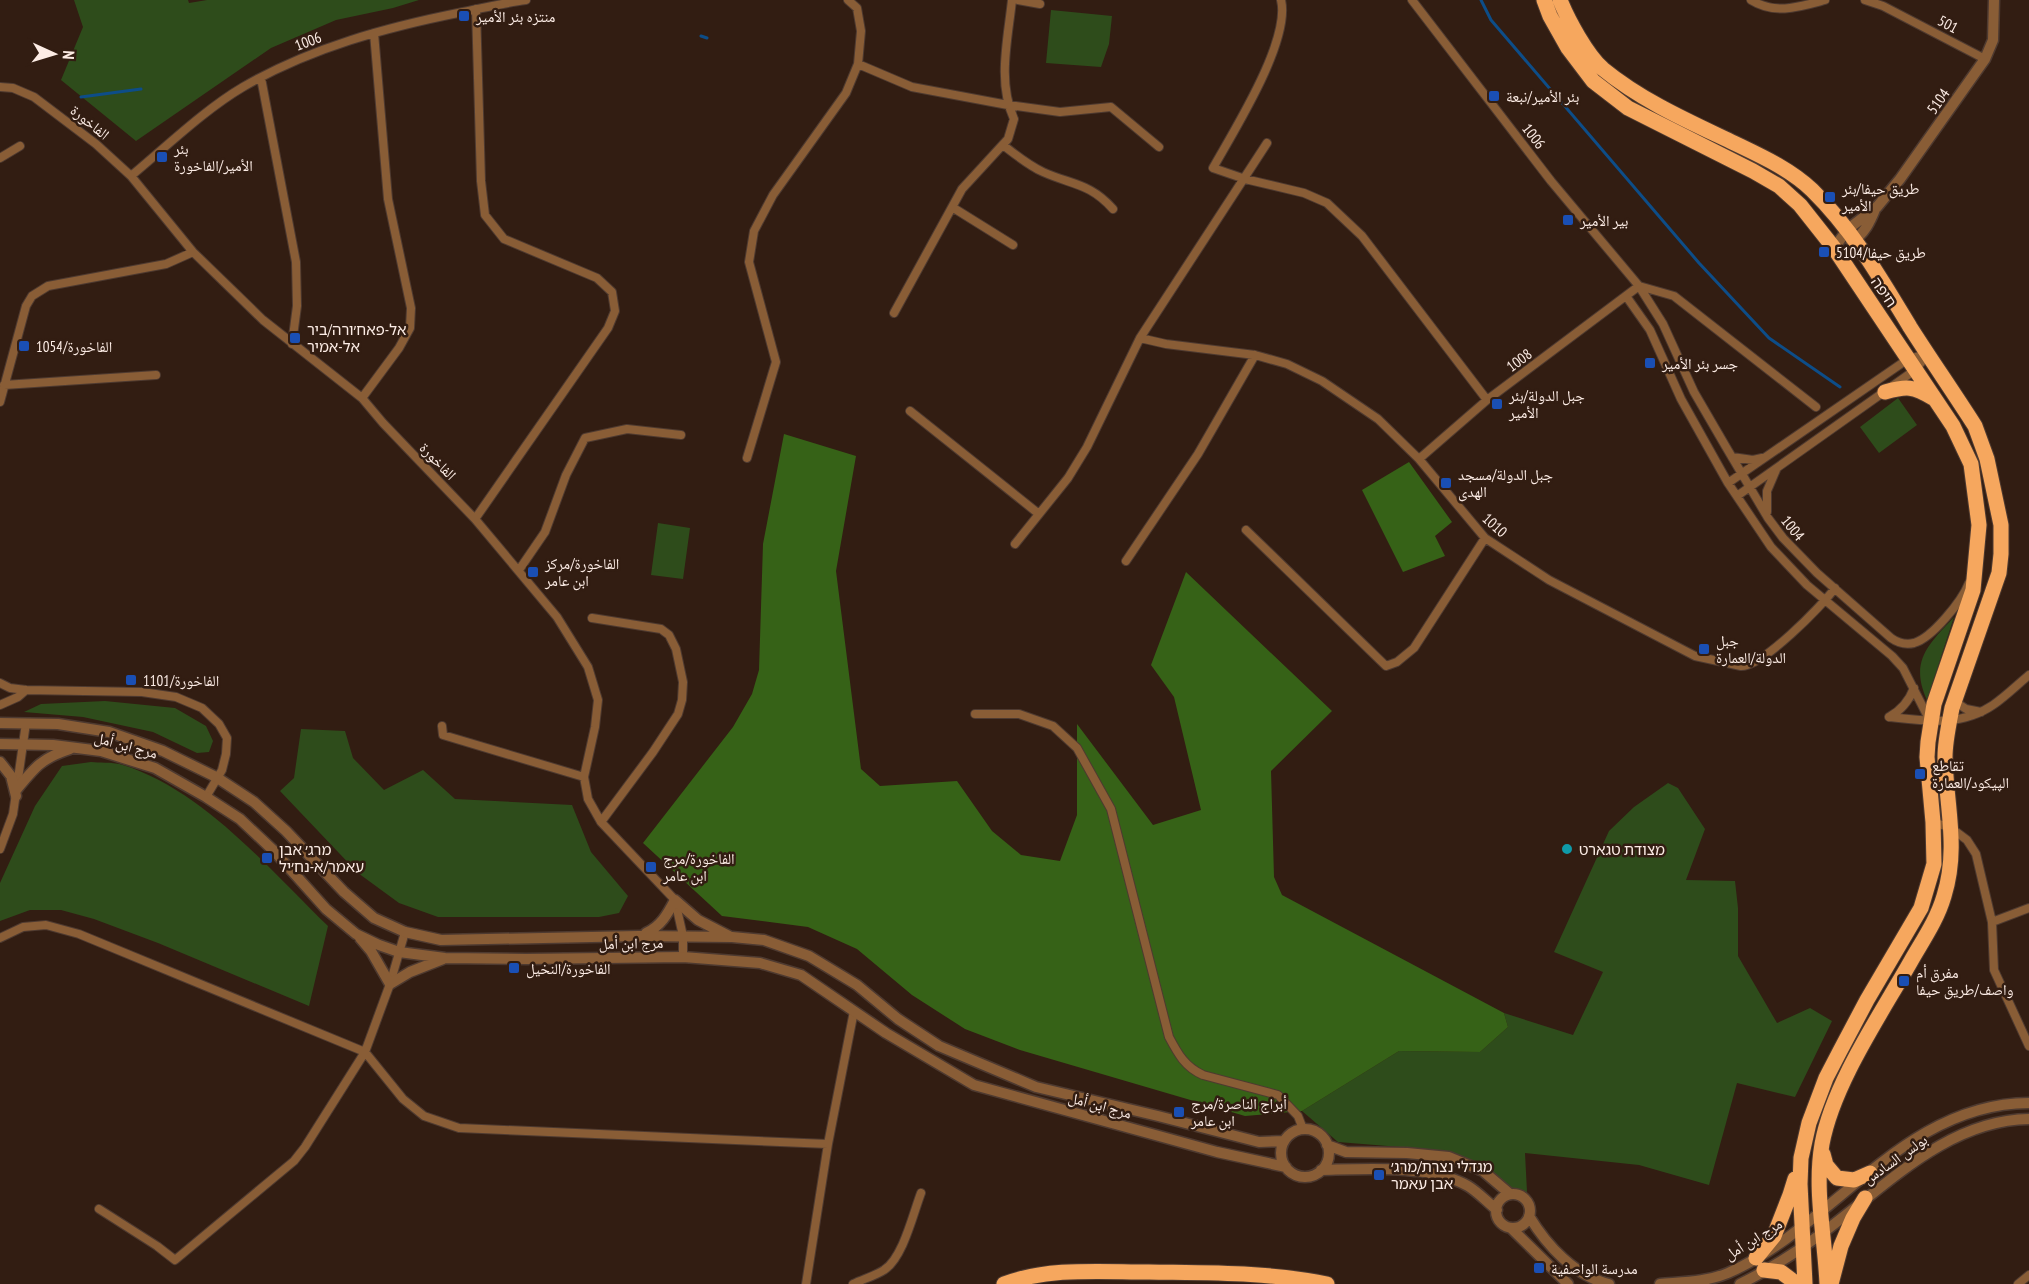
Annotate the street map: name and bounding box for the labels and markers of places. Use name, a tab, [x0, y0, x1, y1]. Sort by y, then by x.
place label: منتزه بئر الأمير	[475, 7, 556, 26]
marker: منتزه بئر الأمير	[457, 9, 471, 23]
place label: بئر الأمير/نبعة	[1506, 87, 1579, 106]
marker: بئر الأمير/نبعة	[1487, 89, 1501, 103]
place label: بئر الأمير/الفاخورة	[173, 139, 253, 175]
marker: بئر الأمير/الفاخورة	[155, 150, 169, 164]
place label: طريق حيفا/بئر الأمير	[1841, 179, 1920, 215]
marker: طريق حيفا/بئر الأمير	[1823, 190, 1837, 204]
place label: بير الأمير	[1579, 211, 1628, 230]
marker: بير الأمير	[1561, 213, 1575, 227]
place label: طريق حيفا/5104	[1836, 243, 1926, 263]
marker: طريق حيفا/5104	[1817, 245, 1831, 259]
place label: אל-פאח׳ורה/ביר אל-אמיר	[307, 320, 406, 356]
marker: אל-פאח׳ורה/ביר אל-אמיר	[288, 331, 302, 345]
place label: الفاخورة/1054	[36, 337, 112, 356]
marker: الفاخورة/1054	[17, 339, 31, 353]
place label: جسر بئر الأمير	[1661, 354, 1739, 373]
marker: جسر بئر الأمير	[1643, 356, 1657, 370]
place label: جبل الدولة/بئر الأمير	[1508, 386, 1585, 422]
marker: جبل الدولة/بئر الأمير	[1490, 397, 1504, 411]
place label: جبل الدولة/مسجد الهدى	[1458, 465, 1554, 502]
marker: جبل الدولة/مسجد الهدى	[1439, 476, 1453, 490]
place label: الفاخورة/مركز ابن عامر	[544, 554, 619, 591]
marker: الفاخورة/مركز ابن عامر	[526, 565, 540, 579]
place label: جبل الدولة/العمارة	[1716, 631, 1786, 667]
marker: جبل الدولة/العمارة	[1697, 642, 1711, 656]
place label: الفاخورة/1101	[143, 671, 219, 690]
marker: الفاخورة/1101	[124, 673, 138, 687]
place label: تقاطع الپيكود/العمارة	[1932, 756, 2009, 792]
marker: تقاطع الپيكود/العمارة	[1913, 767, 1927, 781]
place label: מרג׳ אבן עאמר/א-נח׳יל	[279, 840, 364, 876]
place label: מצודת טגארט	[1579, 840, 1665, 859]
marker: מצודת טגארט	[1560, 842, 1574, 856]
place label: الفاخورة/مرج ابن عامر	[662, 849, 735, 886]
marker: מרג׳ אבן עאמר/א-נח׳יל	[260, 851, 274, 865]
marker: الفاخورة/مرج ابن عامر	[644, 860, 658, 874]
place label: الفاخورة/النخيل	[526, 959, 611, 979]
marker: الفاخورة/النخيل	[507, 961, 521, 975]
place label: مفرق أم واصف/طريق حيفا	[1916, 963, 2014, 1000]
marker: مفرق أم واصف/طريق حيفا	[1897, 974, 1911, 988]
place label: أبراج الناصرة/مرج ابن عامر	[1190, 1094, 1287, 1131]
marker: أبراج الناصرة/مرج ابن عامر	[1172, 1105, 1186, 1119]
place label: מגדלי נצרת/מרג׳ אבן עאמר	[1391, 1157, 1493, 1193]
marker: מגדלי נצרת/מרג׳ אבן עאמר	[1372, 1168, 1386, 1182]
place label: مدرسة الواصفية	[1551, 1259, 1638, 1278]
marker: مدرسة الواصفية	[1532, 1261, 1546, 1275]

